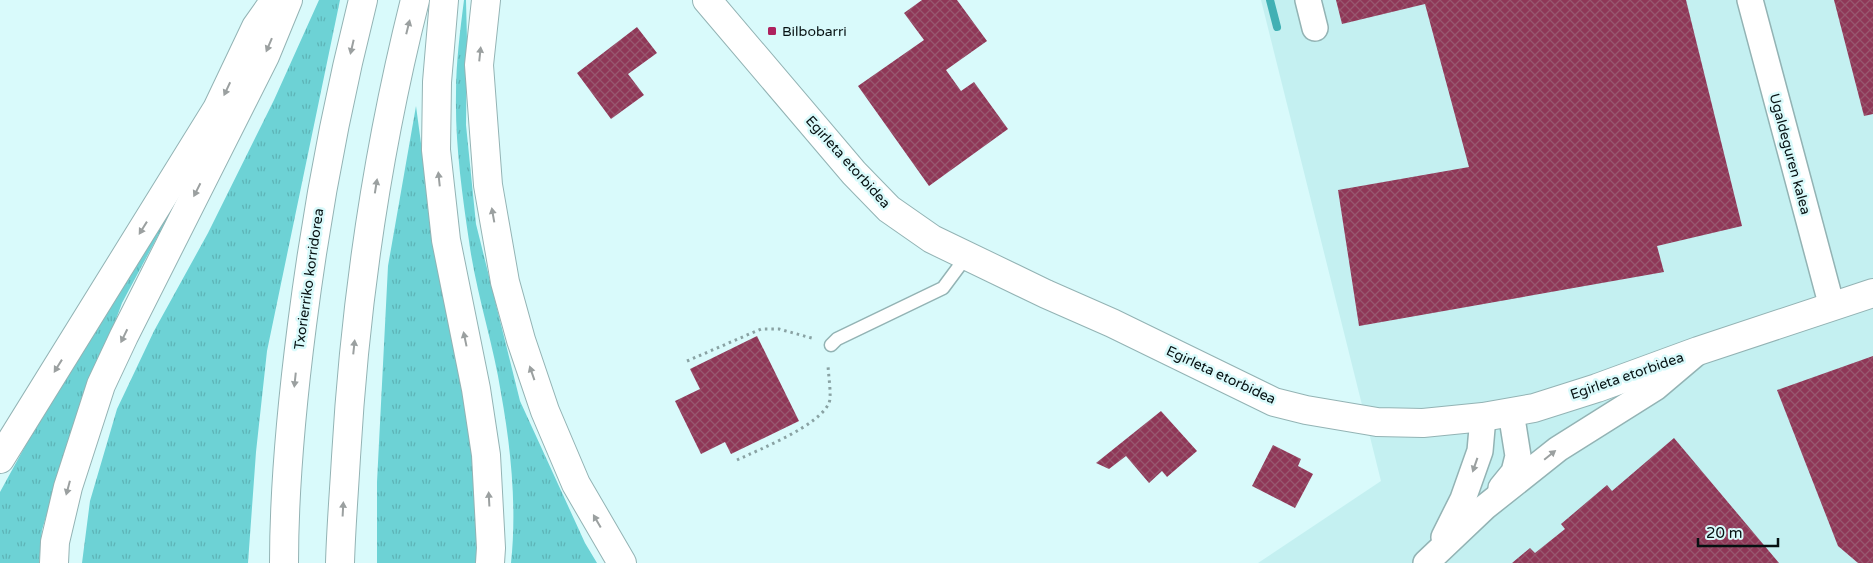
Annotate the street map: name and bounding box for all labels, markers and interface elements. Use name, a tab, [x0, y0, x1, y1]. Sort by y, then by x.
one-way arrow	[404, 19, 412, 34]
place label: Bilbobarri	[782, 23, 847, 40]
marker: Bilbobarri	[766, 25, 778, 37]
one-way arrow	[265, 38, 273, 52]
one-way arrow	[348, 40, 356, 55]
one-way arrow	[476, 45, 484, 61]
one-way arrow	[223, 81, 231, 96]
street label: Ugaldeguren kalea	[1766, 92, 1814, 216]
street label: Egirleta etorbidea	[802, 112, 894, 212]
one-way arrow	[435, 170, 443, 186]
one-way arrow	[373, 178, 381, 194]
one-way arrow	[193, 183, 201, 198]
street label: Txorierriko korridorea	[291, 207, 327, 351]
one-way arrow	[489, 207, 497, 223]
one-way arrow	[139, 221, 148, 234]
one-way arrow	[120, 329, 128, 343]
one-way arrow	[461, 330, 469, 346]
one-way arrow	[350, 339, 358, 355]
street label: Egirleta etorbidea	[1164, 342, 1278, 408]
street label: Egirleta etorbidea	[1568, 349, 1686, 403]
one-way arrow	[53, 359, 62, 372]
one-way arrow	[528, 365, 535, 380]
one-way arrow	[291, 372, 299, 388]
one-way arrow	[1543, 450, 1556, 461]
one-way arrow	[1471, 458, 1479, 473]
one-way arrow	[64, 480, 72, 495]
one-way arrow	[484, 491, 492, 507]
one-way arrow	[340, 501, 348, 517]
one-way arrow	[593, 514, 602, 528]
scale bar	[1698, 516, 1778, 548]
text: 20 m	[1706, 524, 1743, 542]

